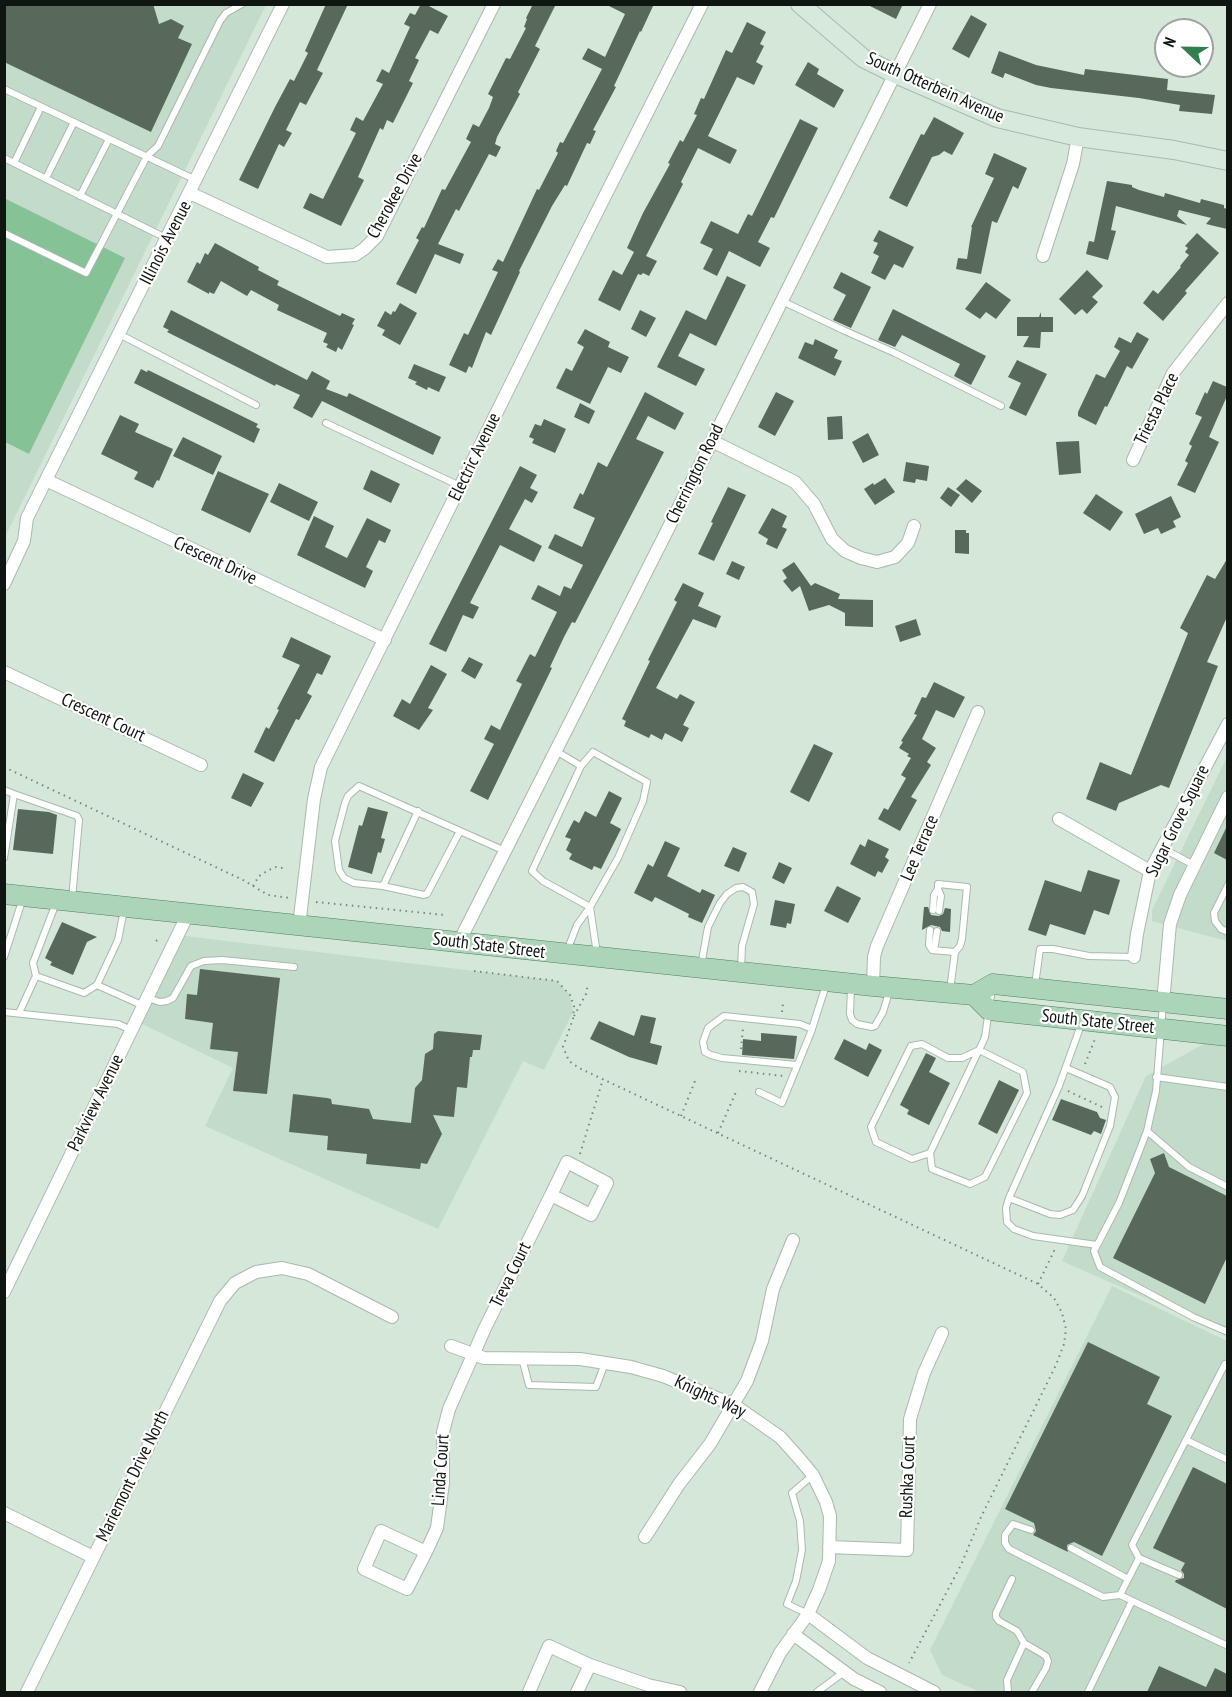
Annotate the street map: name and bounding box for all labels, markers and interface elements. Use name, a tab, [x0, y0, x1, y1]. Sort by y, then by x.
north arrow	[1154, 18, 1214, 78]
text: N	[1158, 34, 1180, 50]
street label: South Otterbein Avenue	[863, 48, 1007, 128]
street label: Cherokee Drive	[363, 150, 427, 242]
street label: Illinois Avenue	[136, 197, 196, 289]
street label: Triesta Place	[1130, 369, 1184, 449]
street label: Electric Avenue	[444, 410, 506, 504]
street label: Cherrington Road	[662, 421, 728, 527]
street label: Crescent Drive	[170, 532, 260, 590]
street label: Crescent Court	[58, 689, 148, 747]
street label: Sugar Grove Square	[1142, 762, 1214, 880]
street label: Lee Terrace	[896, 812, 944, 884]
street label: South State Street	[432, 928, 546, 964]
street label: South State Street	[1041, 1005, 1155, 1039]
street label: Parkview Avenue	[63, 1051, 129, 1155]
street label: Treva Court	[486, 1239, 536, 1311]
street label: Knights Way	[671, 1371, 749, 1423]
street label: Mariemont Drive North	[92, 1407, 174, 1545]
street label: Linda Court	[428, 1433, 454, 1507]
street label: Rushka Court	[896, 1436, 920, 1518]

